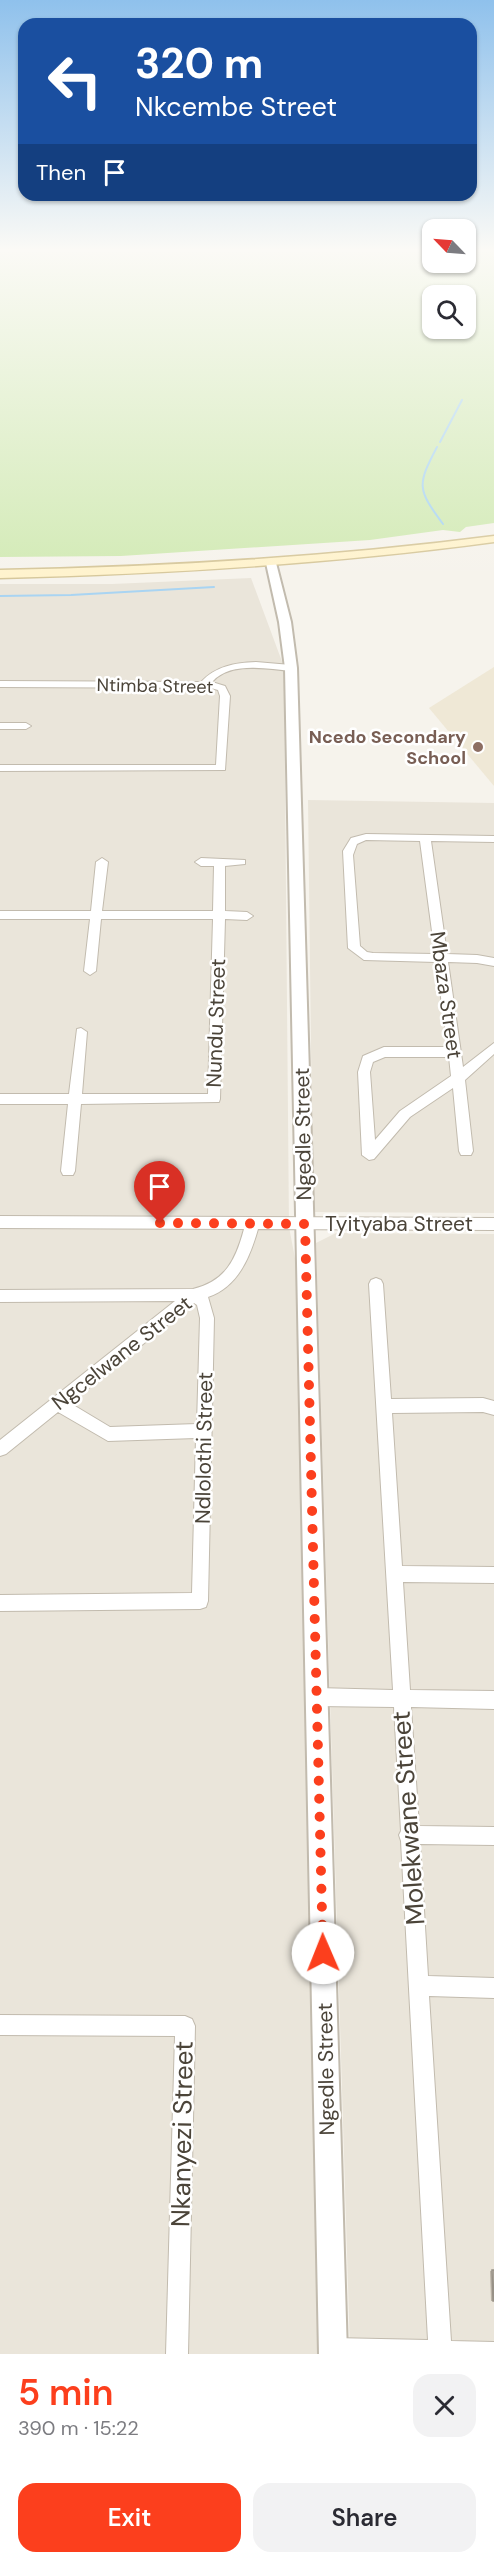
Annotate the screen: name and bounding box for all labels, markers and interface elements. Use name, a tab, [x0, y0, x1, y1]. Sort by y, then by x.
text: 320 m	[135, 36, 263, 91]
icon: left	[36, 42, 114, 120]
text: Nkcembe Street	[135, 89, 337, 124]
icon: arrive	[98, 156, 131, 189]
text: Then	[36, 158, 86, 187]
north arrow	[422, 219, 476, 273]
map controls	[422, 219, 476, 339]
button: search	[422, 285, 476, 339]
street label: Ntimba Street	[96, 673, 214, 699]
place label: Ncedo Secondary School	[309, 725, 466, 770]
marker: Ncedo Secondary School	[471, 740, 485, 754]
street label: Mbaza Street	[423, 929, 469, 1061]
street label: Nundu Street	[200, 958, 232, 1088]
street label: Ngedle Street	[288, 1067, 318, 1201]
pin	[134, 1161, 185, 1223]
icon: arrive	[143, 1170, 176, 1203]
street label: Tyityaba Street	[325, 1210, 473, 1238]
street label: Ngcelwane Street	[46, 1289, 198, 1417]
street label: Ndlolothi Street	[189, 1372, 219, 1524]
street label: Molekwane Street	[384, 1710, 432, 1926]
position arrow	[291, 1921, 355, 1985]
street label: Ngedle Street	[311, 2002, 341, 2136]
street label: Nkanyezi Street	[163, 2041, 201, 2227]
text: 5 min	[18, 2369, 114, 2416]
button: close	[413, 2374, 476, 2437]
text: 390 m · 15:22	[18, 2415, 139, 2441]
button: Exit	[18, 2483, 241, 2552]
button: Share	[253, 2483, 476, 2552]

